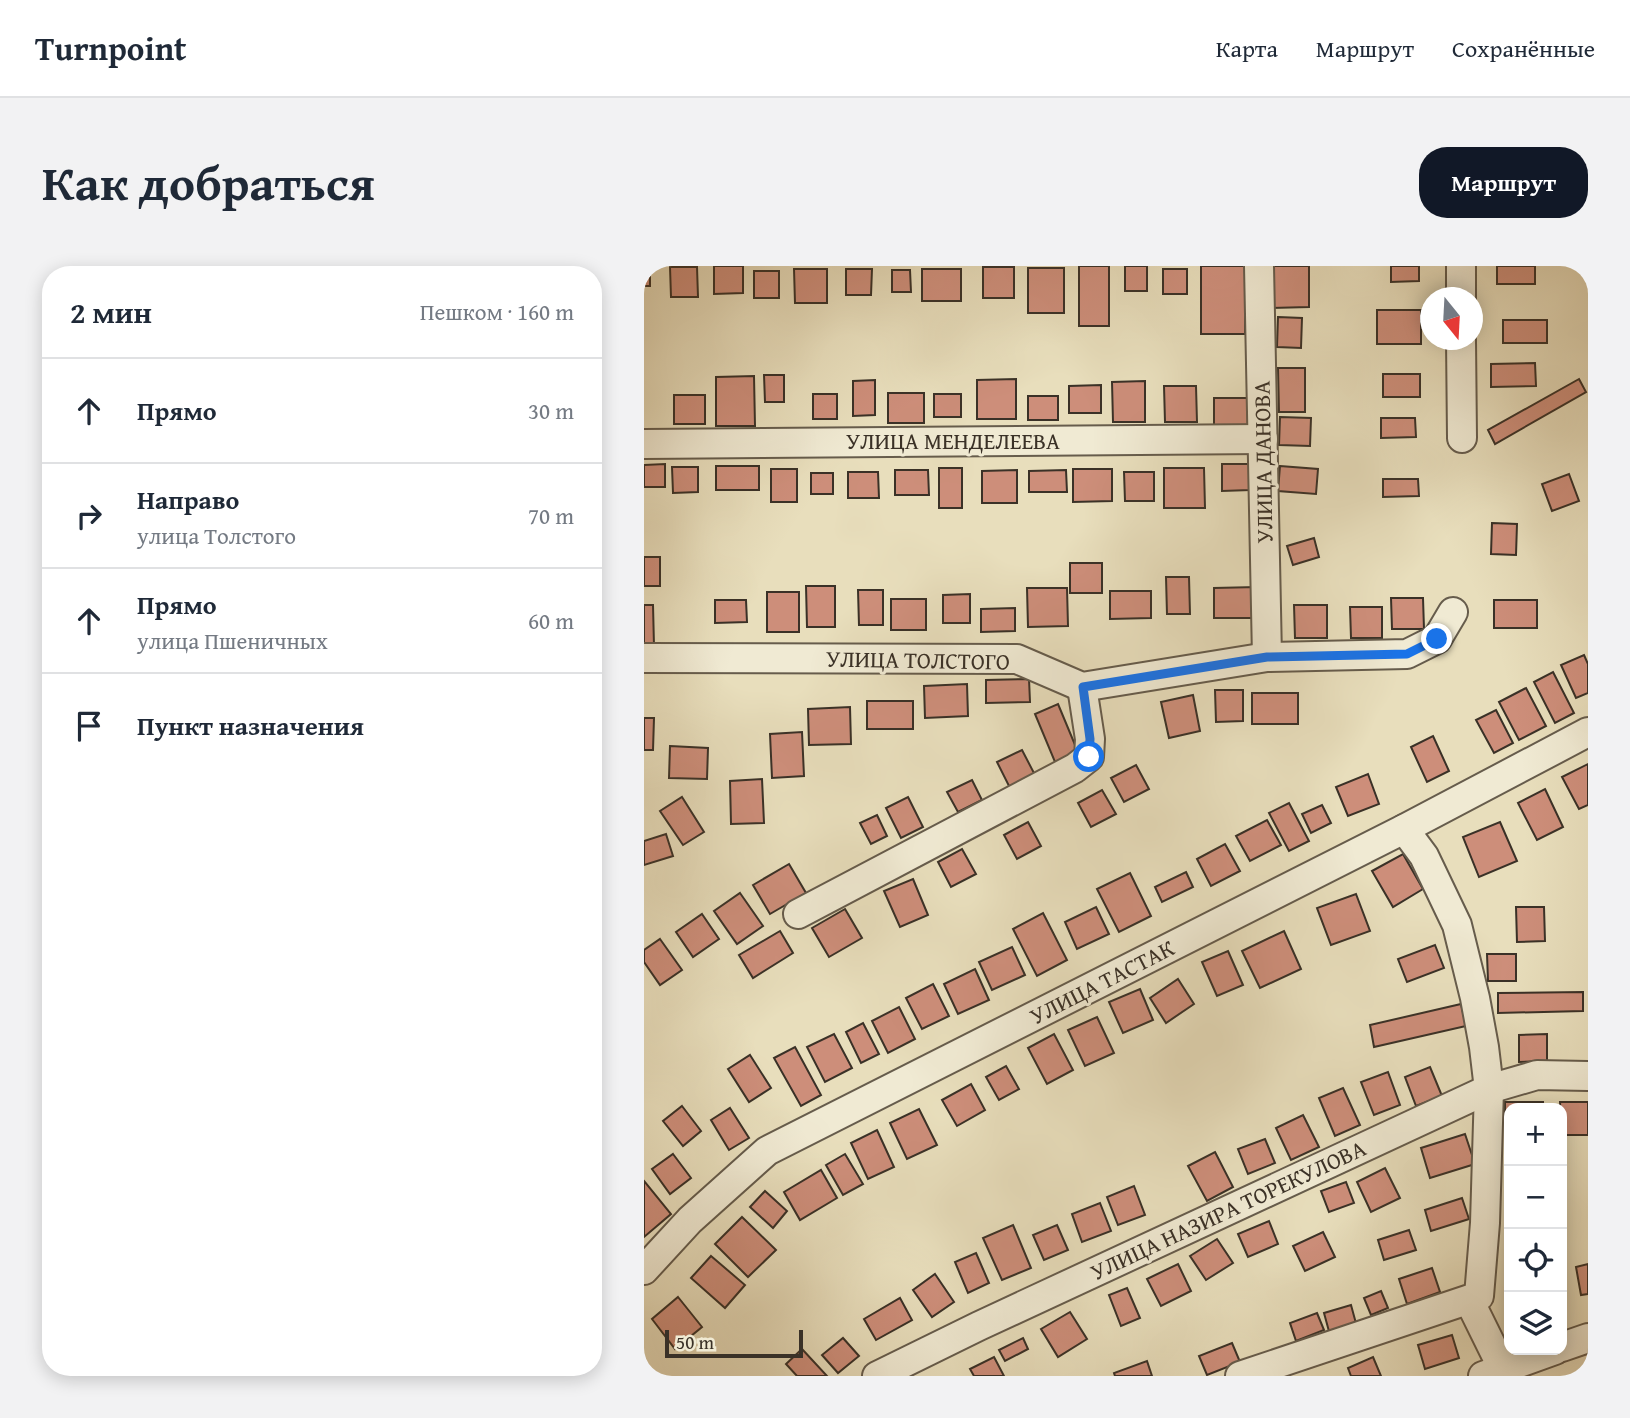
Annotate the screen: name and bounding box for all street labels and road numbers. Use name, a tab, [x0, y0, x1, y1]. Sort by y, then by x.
street label: УЛИЦА ДАНОВА	[1245, 380, 1280, 544]
street label: УЛИЦА МЕНДЕЛЕЕВА	[846, 424, 1060, 457]
street label: УЛИЦА ТОЛСТОГО	[826, 641, 1010, 678]
street label: УЛИЦА ТАСТАК	[1024, 931, 1180, 1032]
street label: УЛИЦА НАЗИРА ТОРЕКУЛОВА	[1085, 1131, 1371, 1288]

